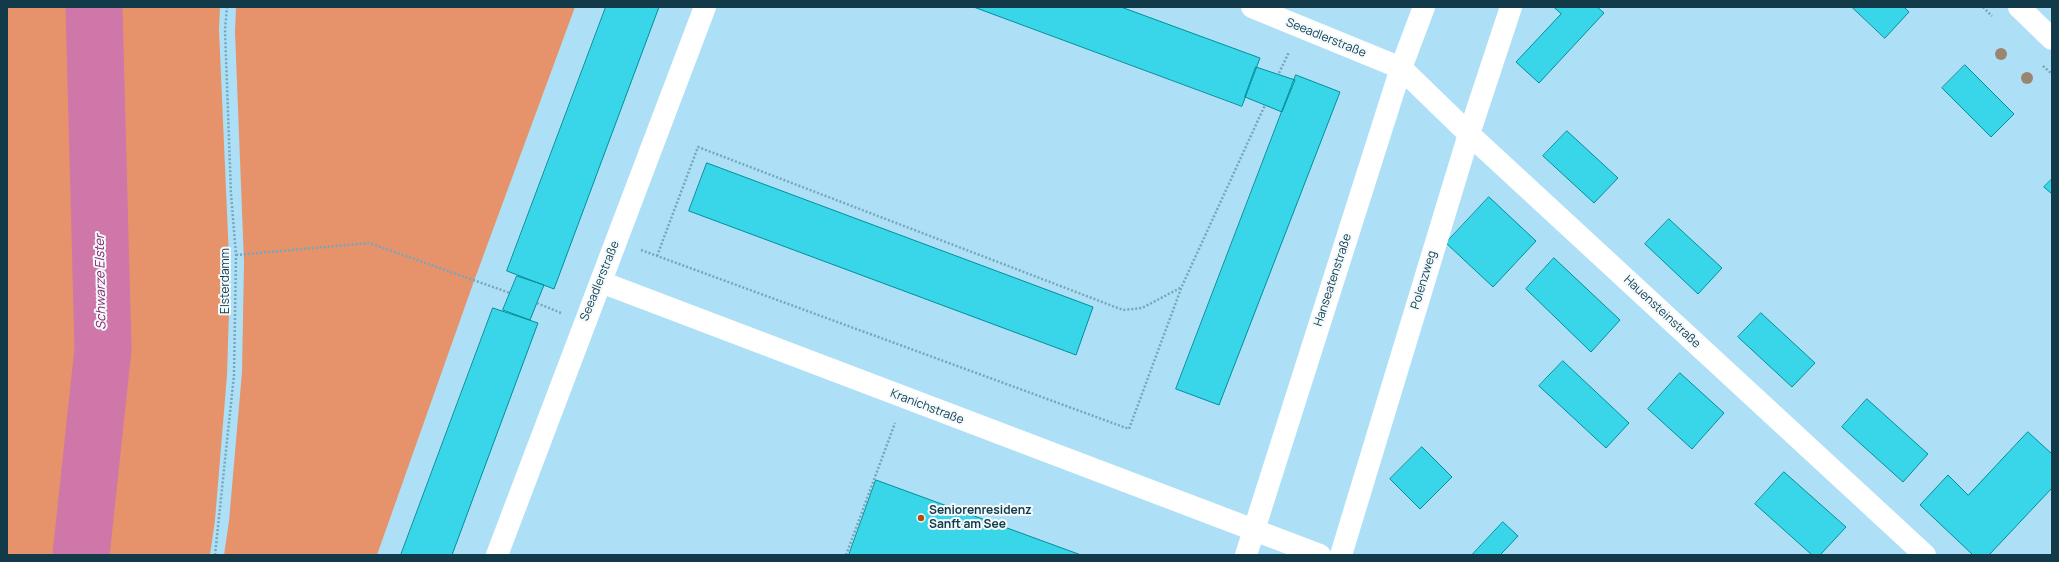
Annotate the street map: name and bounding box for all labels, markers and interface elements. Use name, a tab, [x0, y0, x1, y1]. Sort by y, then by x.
street label: Seeadlerstraße	[1284, 15, 1368, 61]
street label: Hanseatenstraße	[1311, 232, 1355, 328]
water label: Schwarze Elster	[92, 234, 110, 330]
street label: Seeadlerstraße	[577, 239, 623, 323]
street label: Elsterdamm	[219, 248, 233, 314]
street label: Polenzweg	[1408, 249, 1440, 311]
street label: Hauensteinstraße	[1621, 273, 1703, 351]
street label: Kranichstraße	[888, 386, 966, 428]
place label: Seniorenresidenz Sanft am See	[929, 504, 1032, 532]
marker: Seniorenresidenz Sanft am See	[916, 513, 926, 523]

